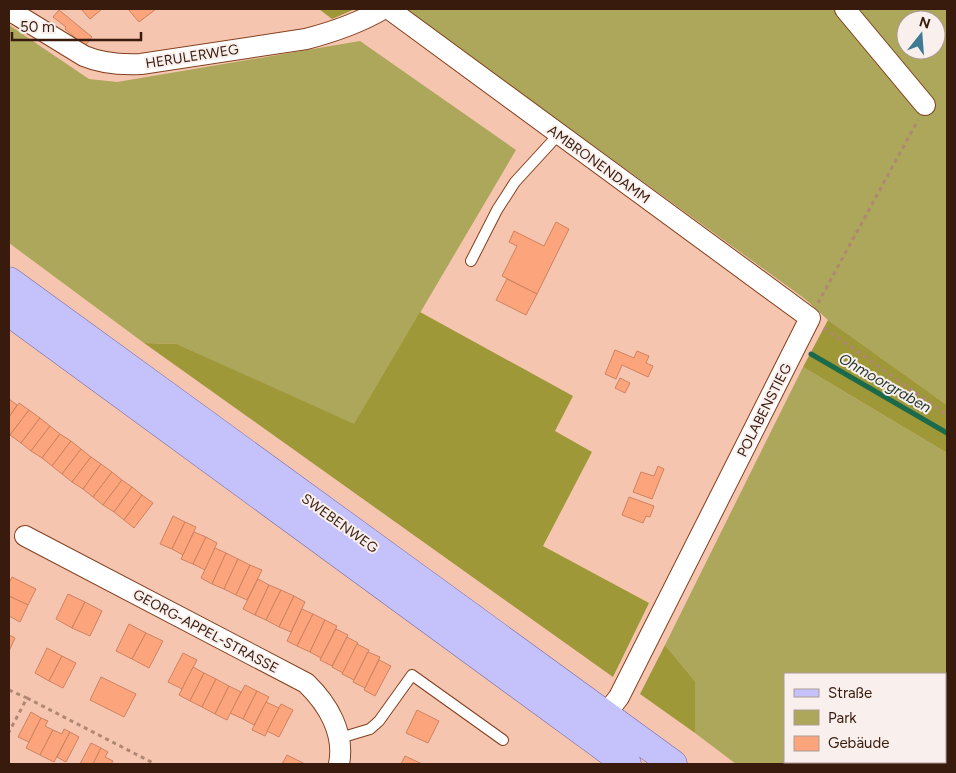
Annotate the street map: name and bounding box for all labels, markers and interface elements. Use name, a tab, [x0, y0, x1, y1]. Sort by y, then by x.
scale bar	[12, 10, 141, 42]
north arrow	[896, 10, 946, 60]
text: N	[917, 13, 932, 33]
text: 50 m	[20, 18, 55, 36]
street label: HERULERWEG	[144, 41, 240, 72]
street label: AMBRONENDAMM	[544, 122, 653, 207]
water label: Ohmoorgraben	[836, 349, 934, 417]
street label: POLABENSTIEG	[734, 360, 795, 460]
street label: SWEBENWEG	[298, 490, 382, 557]
street label: GEORG-APPEL-STRASSE	[130, 586, 281, 677]
legend	[784, 673, 946, 763]
text: Straße	[828, 684, 872, 702]
text: Park	[828, 709, 857, 727]
text: Gebäude	[828, 734, 889, 752]

